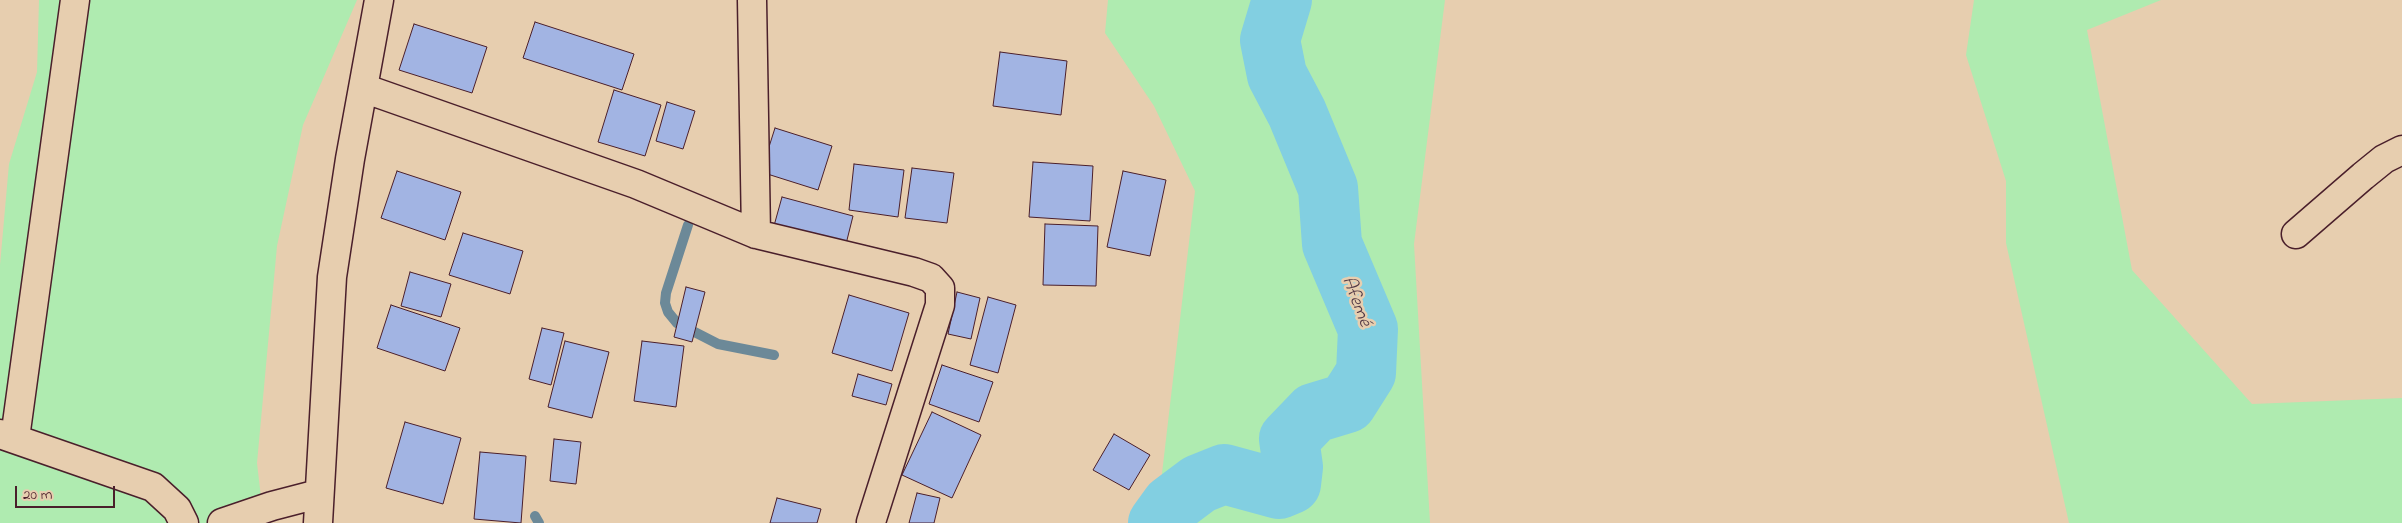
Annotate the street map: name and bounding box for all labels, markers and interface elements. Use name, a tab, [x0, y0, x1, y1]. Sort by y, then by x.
water label: Afemé	[1335, 274, 1375, 330]
scale bar	[18, 476, 118, 508]
text: 20 m	[23, 484, 52, 506]

